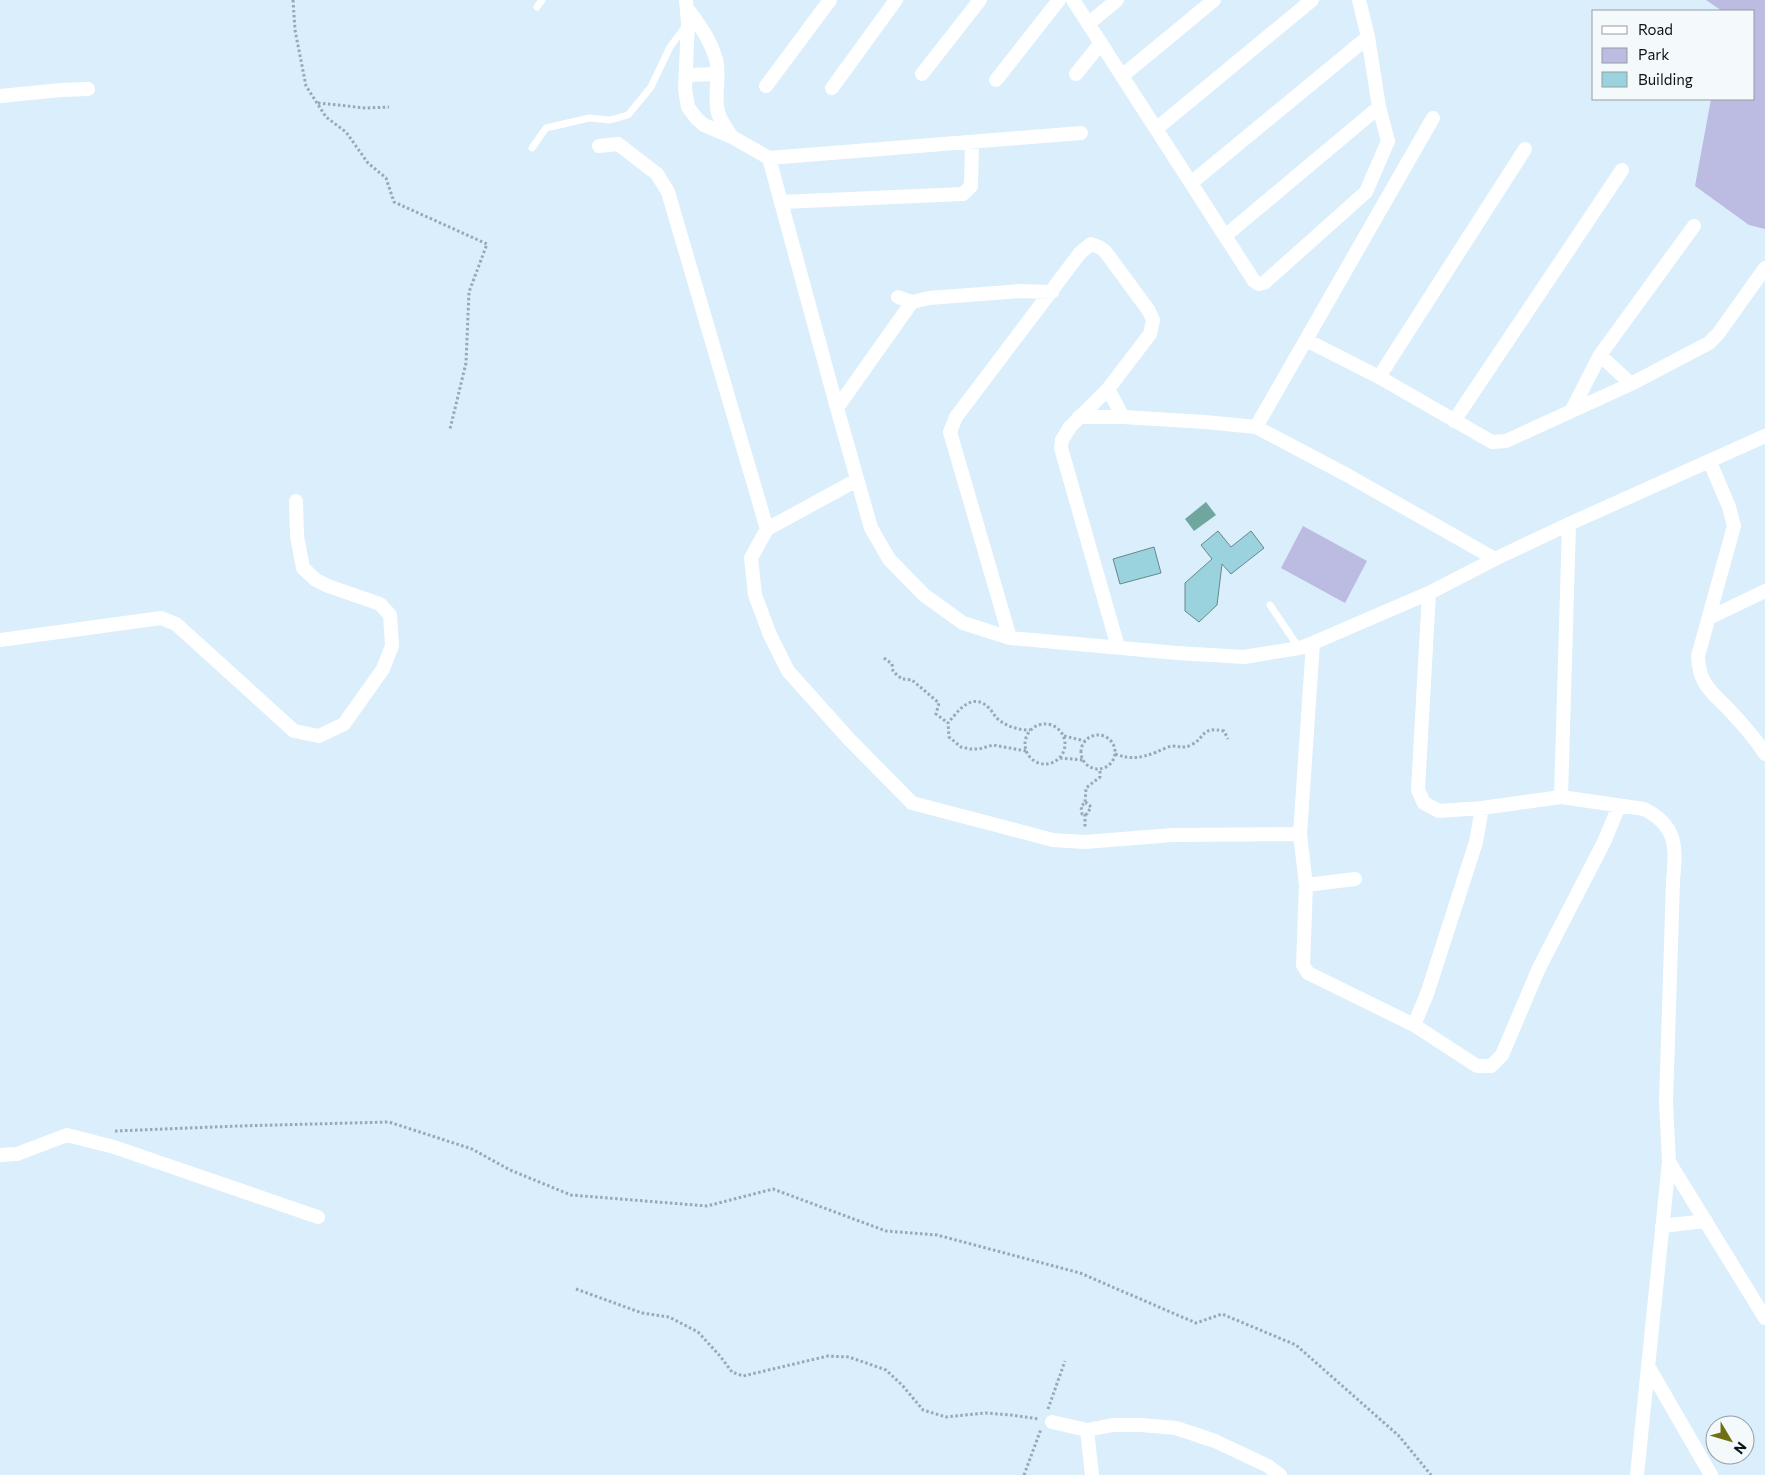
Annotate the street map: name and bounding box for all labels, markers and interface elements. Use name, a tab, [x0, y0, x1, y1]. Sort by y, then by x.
legend	[1592, 10, 1755, 100]
text: Road	[1638, 20, 1673, 38]
text: Park	[1638, 45, 1669, 63]
text: Building	[1638, 70, 1693, 88]
north arrow	[1705, 1415, 1755, 1465]
text: N	[1731, 1439, 1751, 1458]

